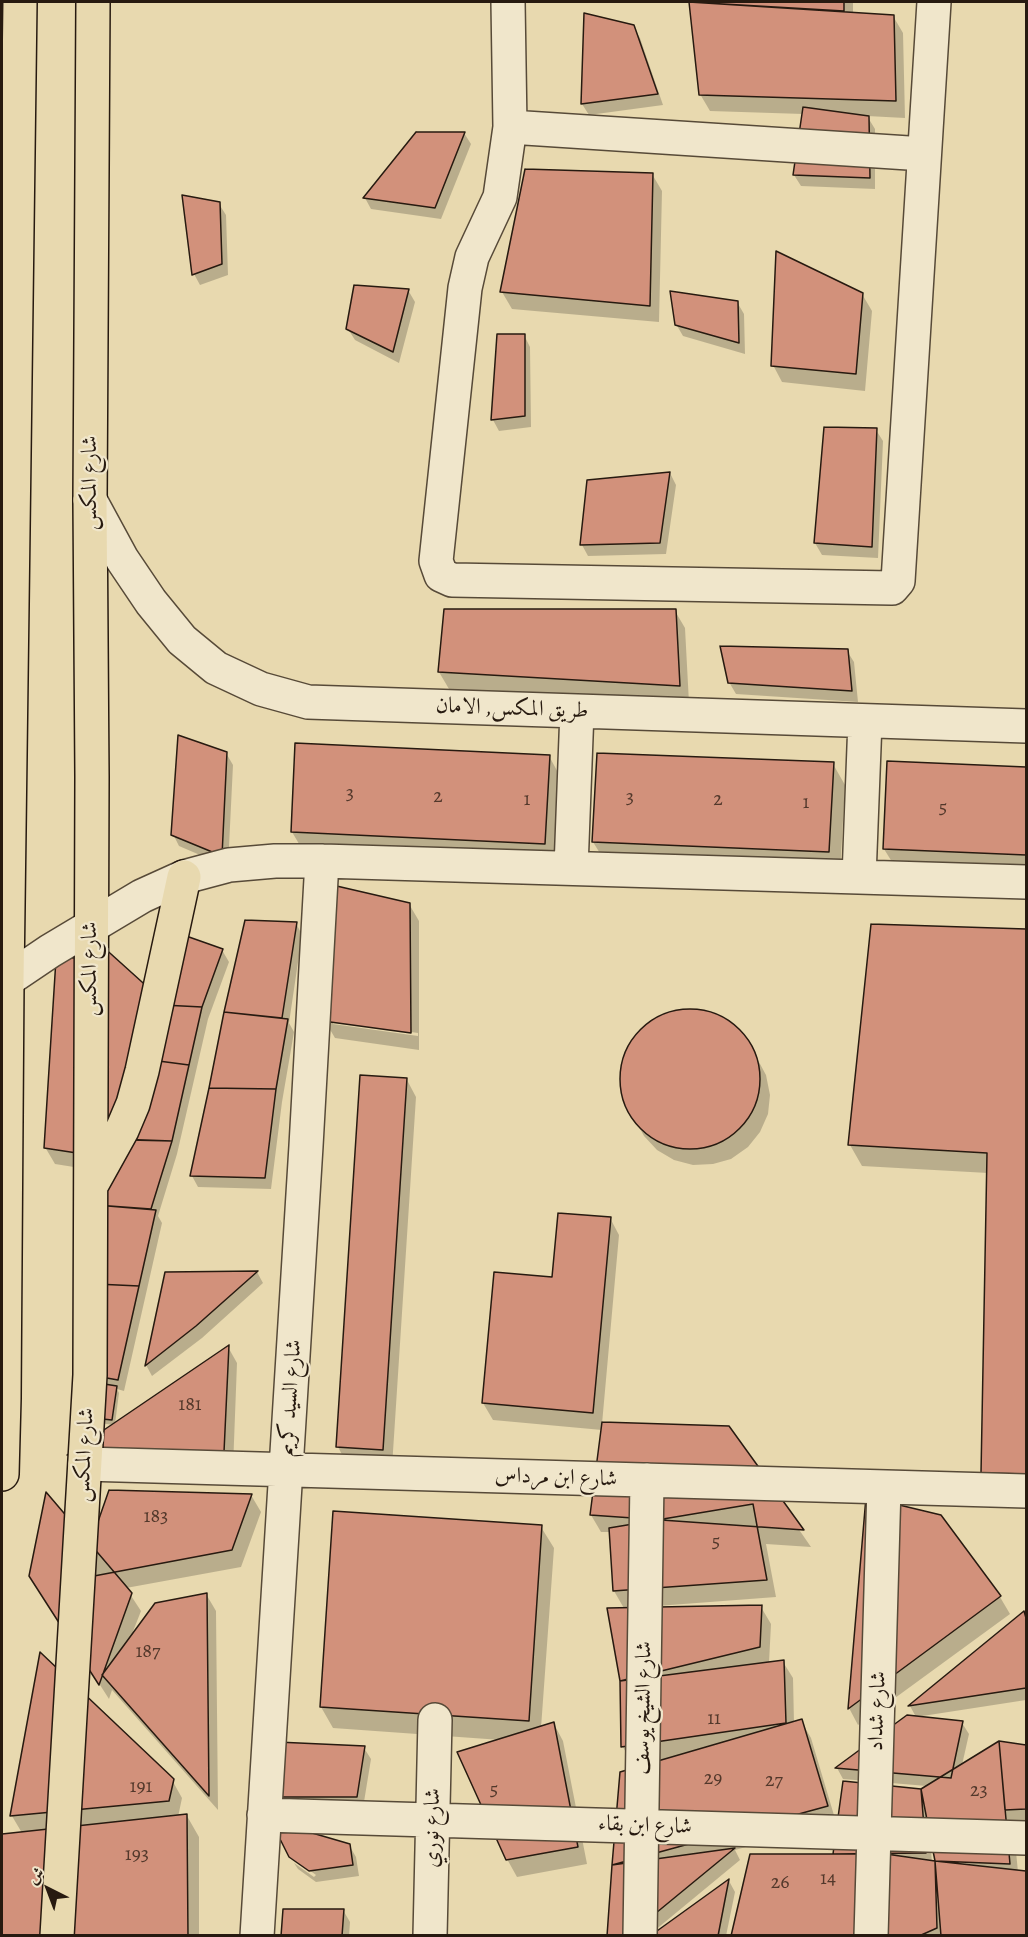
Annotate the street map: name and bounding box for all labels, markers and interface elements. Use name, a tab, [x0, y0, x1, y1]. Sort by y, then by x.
street label: شارع المكس	[78, 436, 104, 530]
street label: طريق المكس, الامان	[435, 693, 589, 725]
house number: 3	[346, 782, 354, 806]
house number: 2	[433, 785, 443, 809]
house number: 3	[626, 786, 634, 810]
house number: 1	[524, 788, 530, 812]
house number: 2	[713, 788, 723, 812]
house number: 1	[803, 791, 809, 815]
house number: 5	[939, 796, 947, 820]
street label: شارع المكس	[78, 922, 104, 1016]
street label: شارع السيد كريم	[274, 1339, 308, 1457]
house number: 181	[178, 1393, 202, 1417]
street label: شارع المكس	[69, 1407, 101, 1503]
street label: شارع ابن مرداس	[494, 1463, 618, 1493]
house number: 183	[144, 1505, 168, 1529]
house number: 5	[712, 1530, 720, 1554]
house number: 187	[136, 1640, 160, 1664]
street label: شارع الشيخ يوسف	[630, 1641, 658, 1775]
street label: شارع شداد	[863, 1671, 893, 1751]
house number: 11	[707, 1707, 721, 1731]
house number: 29	[704, 1767, 722, 1791]
house number: 27	[765, 1769, 783, 1793]
house number: 191	[130, 1775, 152, 1799]
house number: 5	[490, 1778, 498, 1802]
house number: 23	[970, 1779, 988, 1803]
street label: شارع نوري	[419, 1788, 447, 1868]
street label: شارع ابن بقاء	[598, 1811, 692, 1841]
house number: 193	[125, 1843, 149, 1867]
north arrow	[18, 1859, 78, 1919]
text: ش	[23, 1862, 49, 1889]
house number: 14	[820, 1867, 836, 1891]
house number: 26	[771, 1871, 789, 1895]

